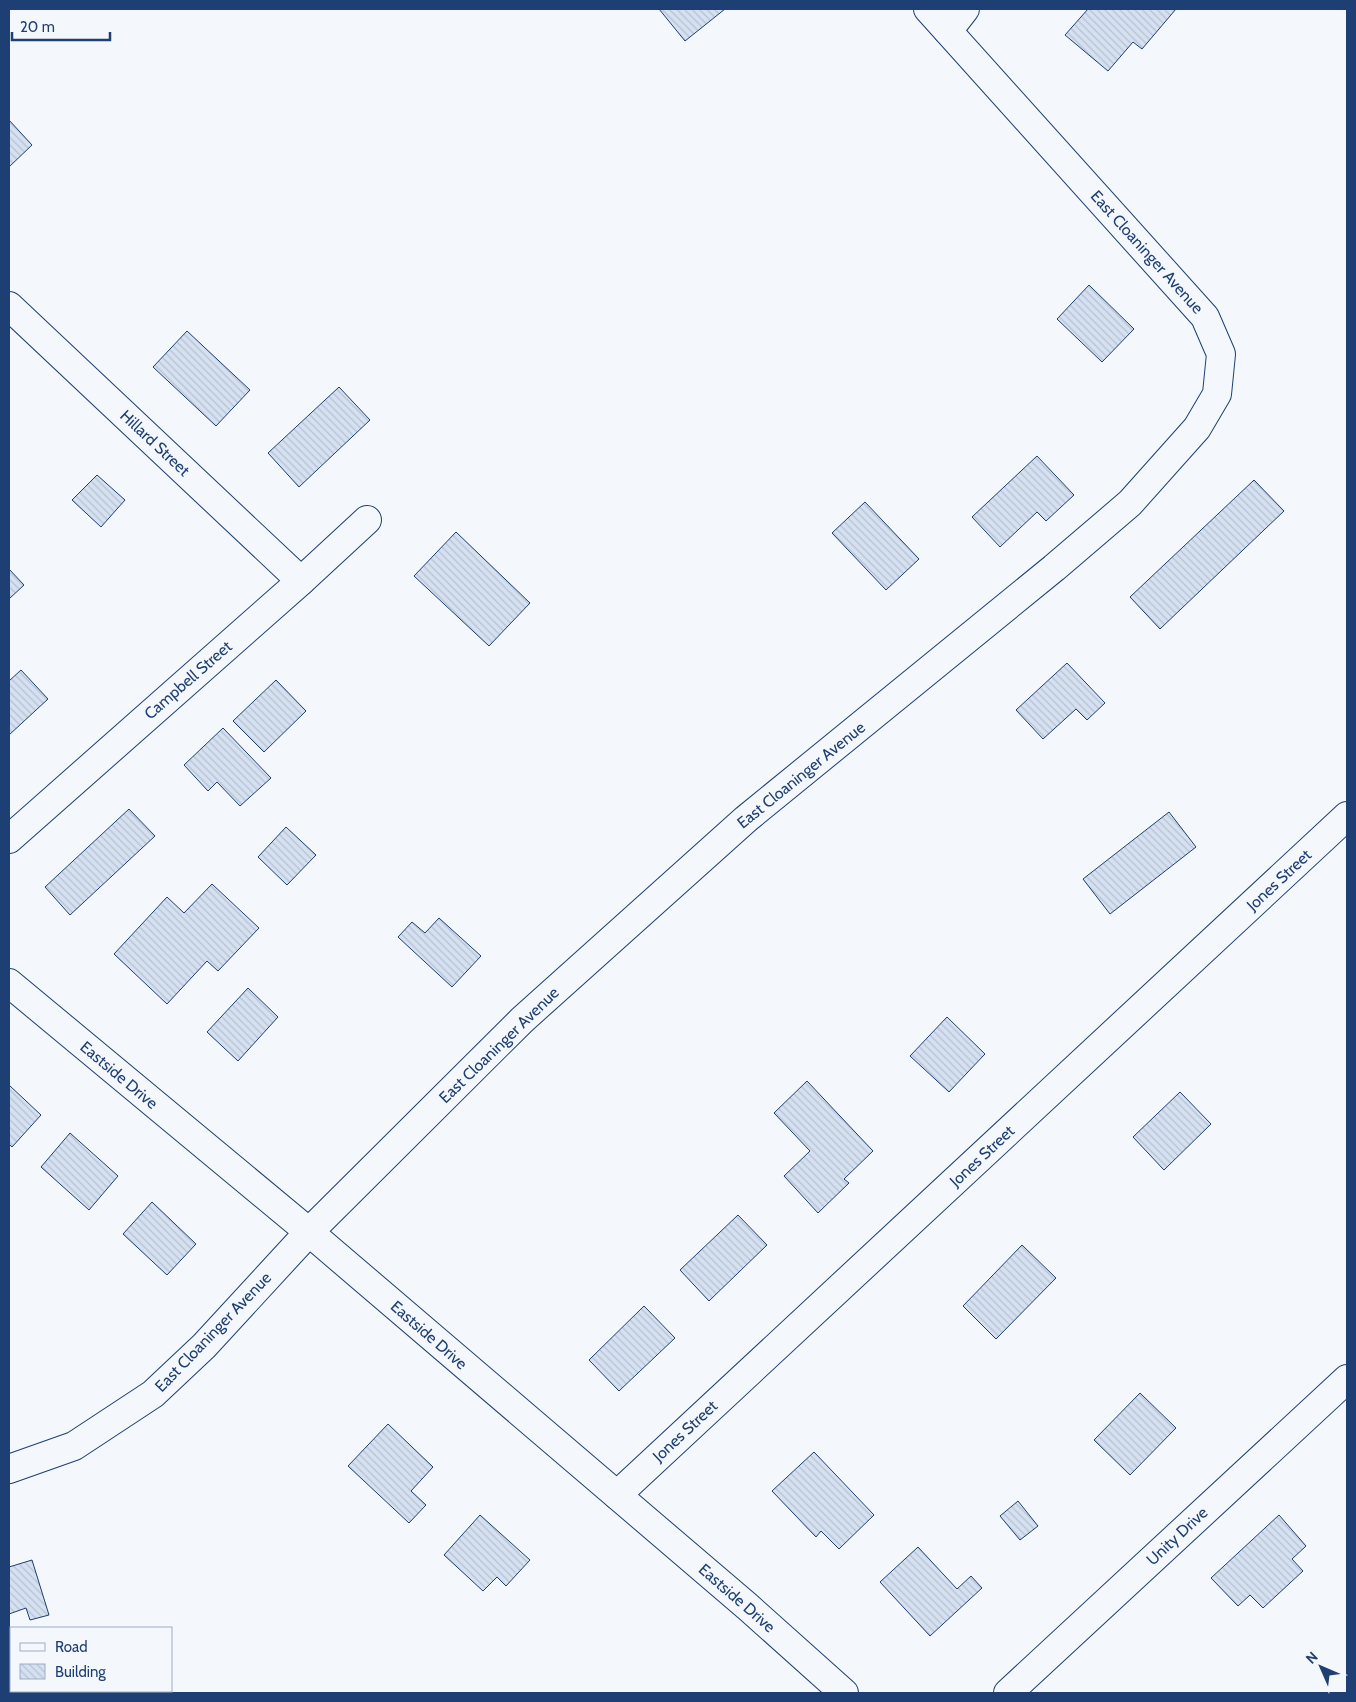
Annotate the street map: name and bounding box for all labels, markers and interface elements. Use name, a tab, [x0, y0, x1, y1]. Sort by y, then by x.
scale bar	[12, 10, 110, 42]
text: 20 m	[20, 18, 55, 36]
street label: East Cloaninger Avenue	[1087, 187, 1207, 317]
street label: Hillard Street	[116, 406, 194, 480]
street label: Campbell Street	[140, 636, 236, 723]
street label: East Cloaninger Avenue	[733, 718, 869, 832]
street label: Jones Street	[1242, 845, 1316, 915]
street label: East Cloaninger Avenue	[435, 983, 563, 1107]
street label: Eastside Drive	[76, 1037, 162, 1113]
street label: Jones Street	[945, 1121, 1019, 1191]
street label: East Cloaninger Avenue	[151, 1268, 275, 1396]
street label: Eastside Drive	[387, 1297, 471, 1373]
street label: Jones Street	[648, 1396, 722, 1466]
street label: Unity Drive	[1143, 1503, 1211, 1569]
street label: Eastside Drive	[695, 1560, 779, 1636]
legend	[10, 1627, 172, 1692]
text: Road	[55, 1638, 88, 1656]
north arrow	[1296, 1642, 1346, 1692]
text: N	[1302, 1648, 1322, 1668]
text: Building	[55, 1663, 106, 1681]

